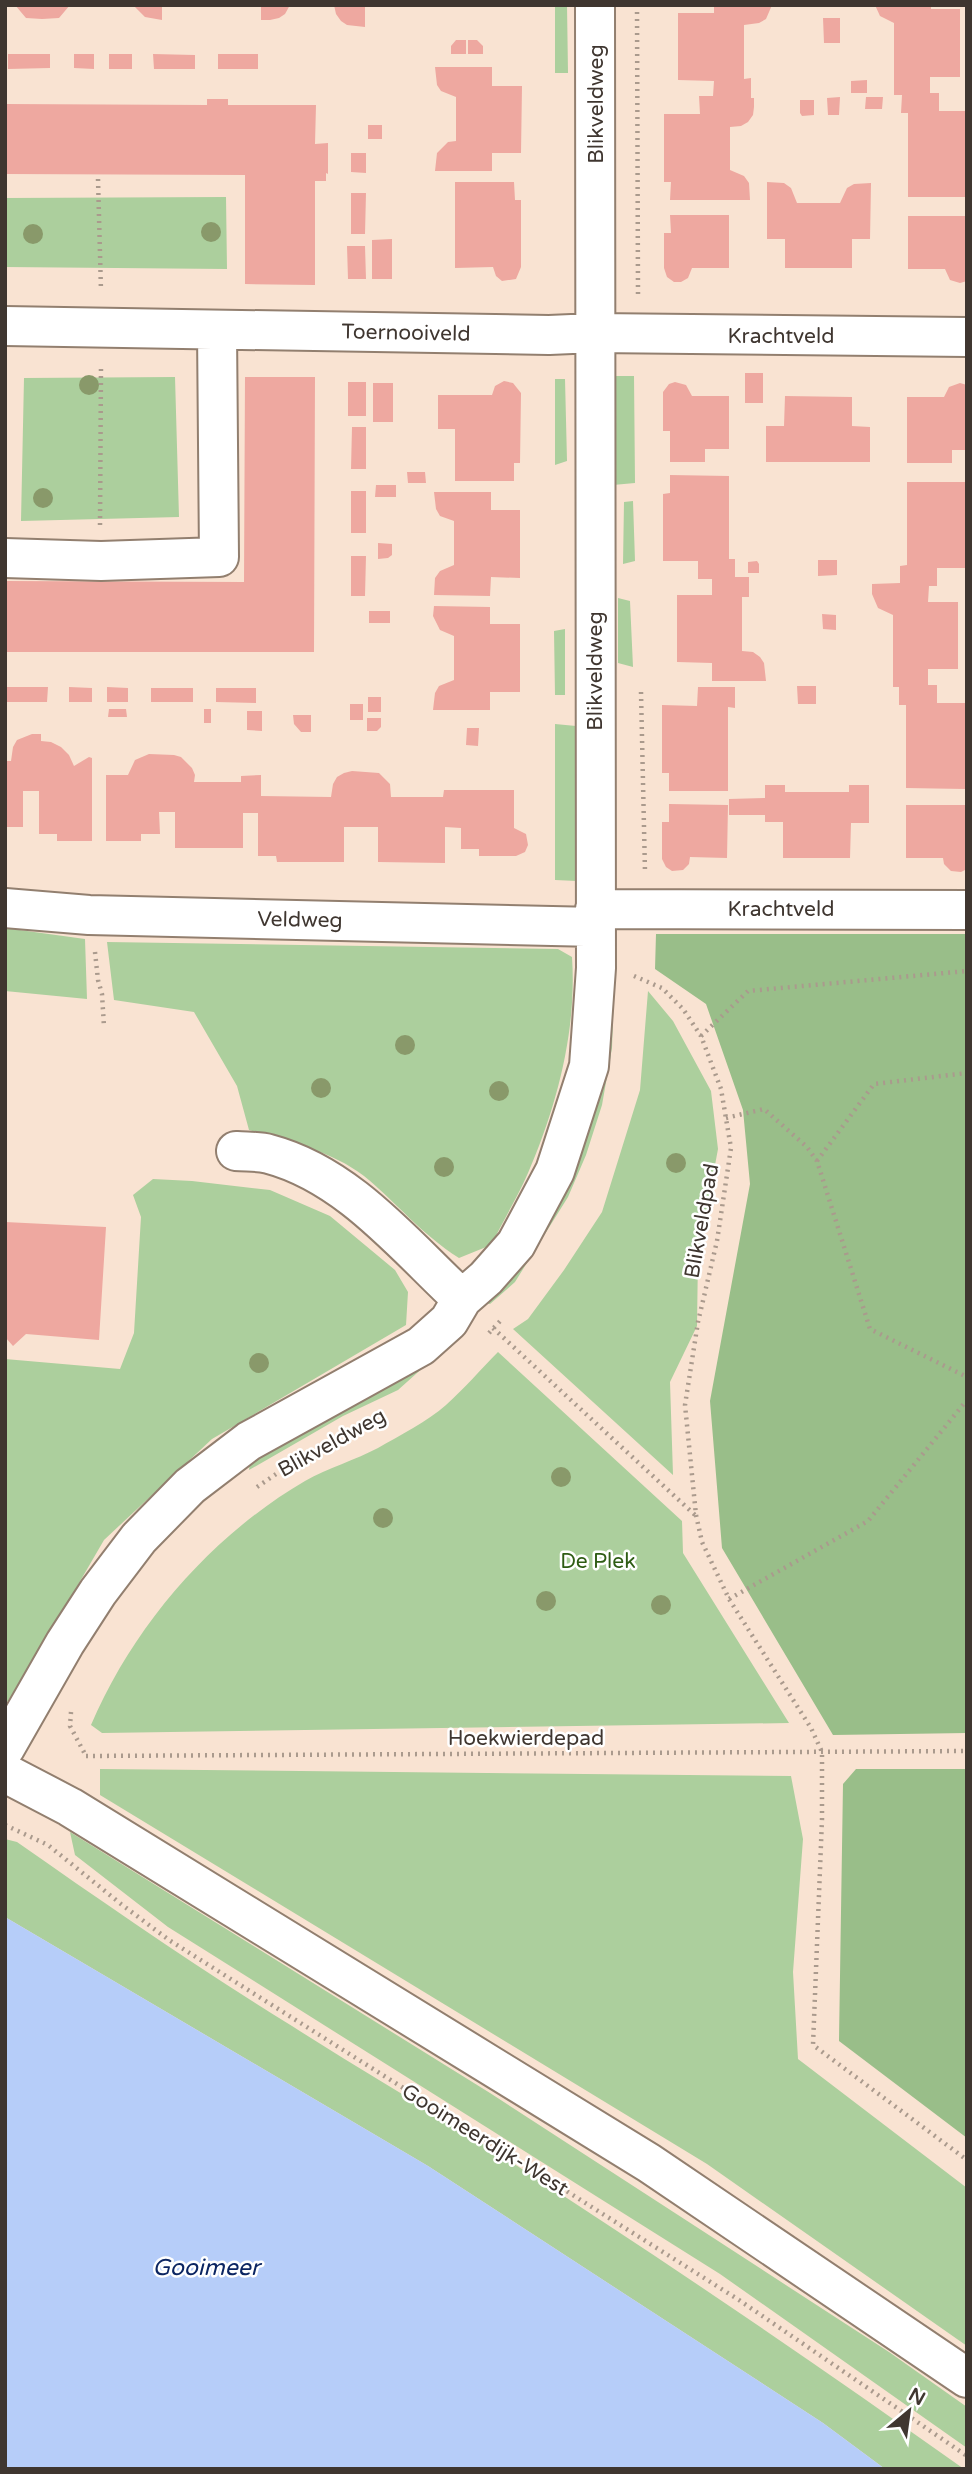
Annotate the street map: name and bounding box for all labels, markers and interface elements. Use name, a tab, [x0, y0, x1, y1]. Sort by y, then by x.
street label: Blikveldweg	[584, 44, 609, 164]
street label: Toernooiveld	[341, 319, 471, 347]
street label: Krachtveld	[728, 324, 834, 349]
street label: Blikveldweg	[583, 611, 608, 731]
street label: Krachtveld	[728, 897, 834, 922]
street label: Veldweg	[257, 907, 343, 933]
street label: Blikveldpad	[680, 1162, 724, 1280]
street label: Blikveldweg	[274, 1403, 390, 1483]
park label: De Plek	[560, 1549, 636, 1574]
street label: Hoekwierdepad	[448, 1726, 604, 1751]
street label: Gooimeerdijk-West	[397, 2079, 573, 2201]
water label: Gooimeer	[152, 2254, 263, 2282]
north arrow	[874, 2376, 944, 2446]
text: N	[905, 2384, 929, 2410]

